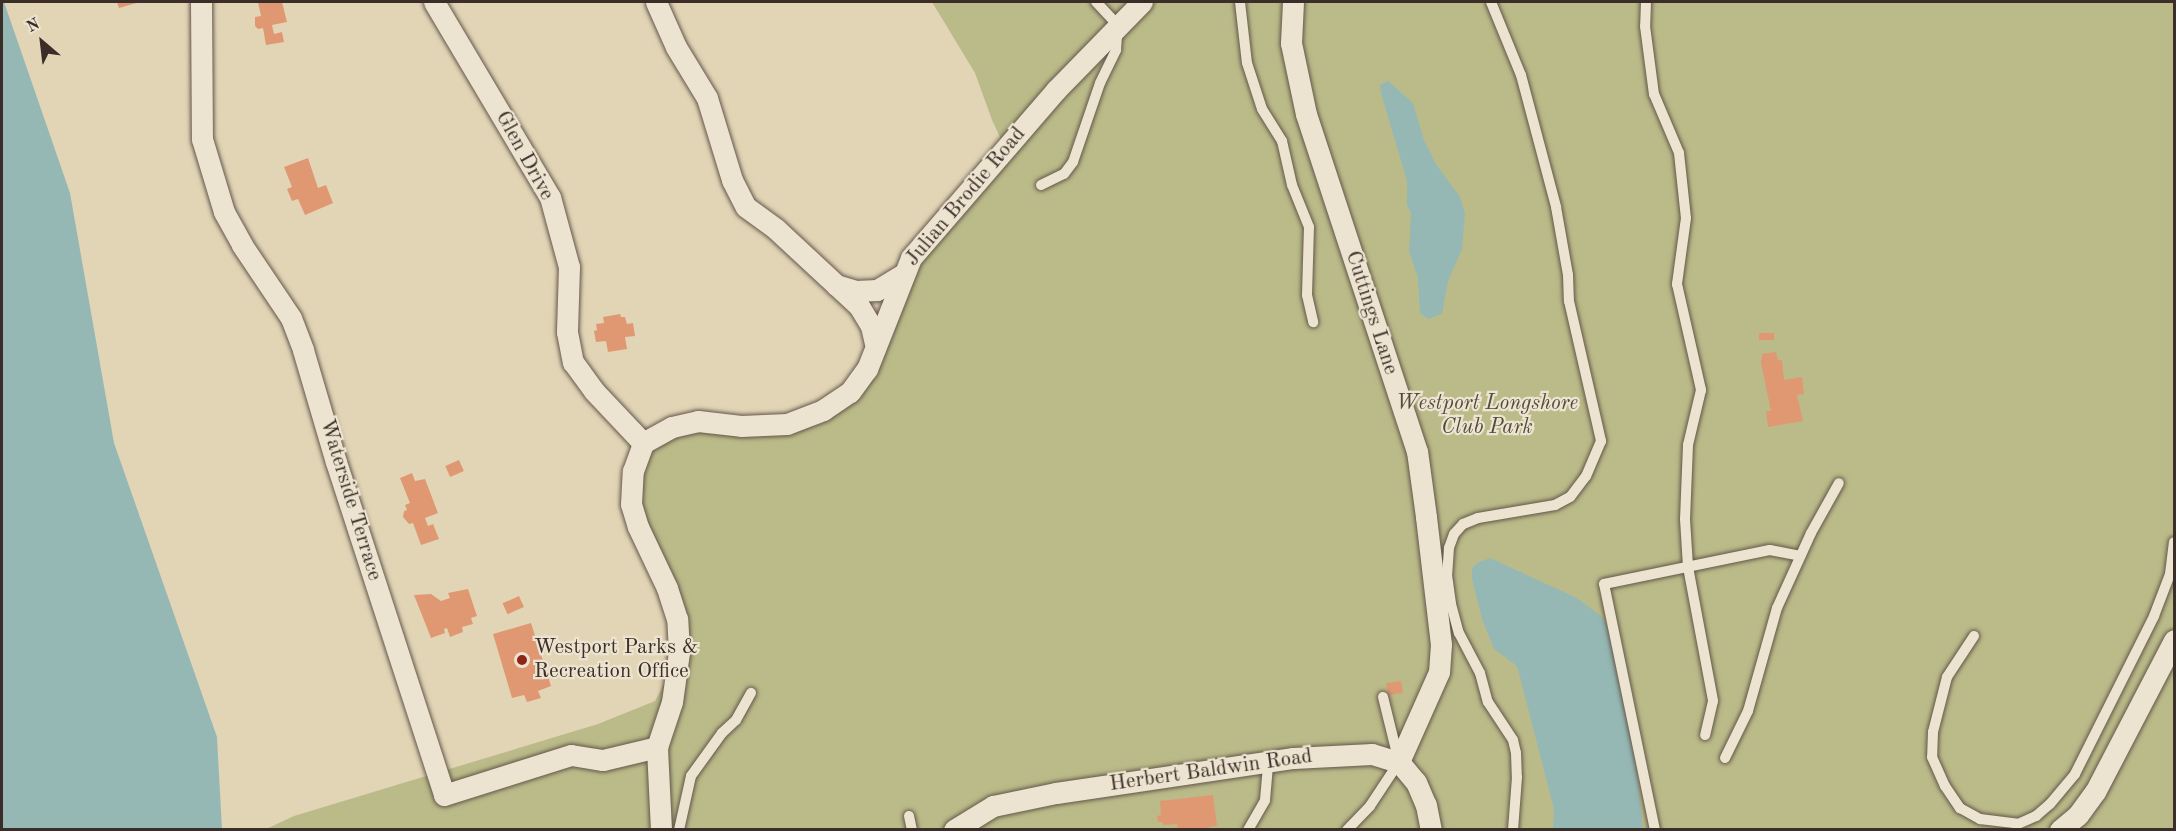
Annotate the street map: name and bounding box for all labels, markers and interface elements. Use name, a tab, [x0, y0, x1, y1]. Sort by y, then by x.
north arrow	[12, 12, 72, 72]
text: N	[24, 16, 43, 36]
street label: Glen Drive	[489, 107, 559, 205]
street label: Julian Brodie Road	[900, 122, 1032, 272]
street label: Cuttings Lane	[1339, 248, 1403, 378]
park label: Westport Longshore Club Park	[1396, 391, 1578, 441]
street label: Waterside Terrace	[313, 416, 387, 584]
place label: Westport Parks & Recreation Office	[534, 635, 698, 685]
marker: Westport Parks & Recreation Office	[515, 653, 529, 667]
street label: Herbert Baldwin Road	[1108, 744, 1314, 798]

